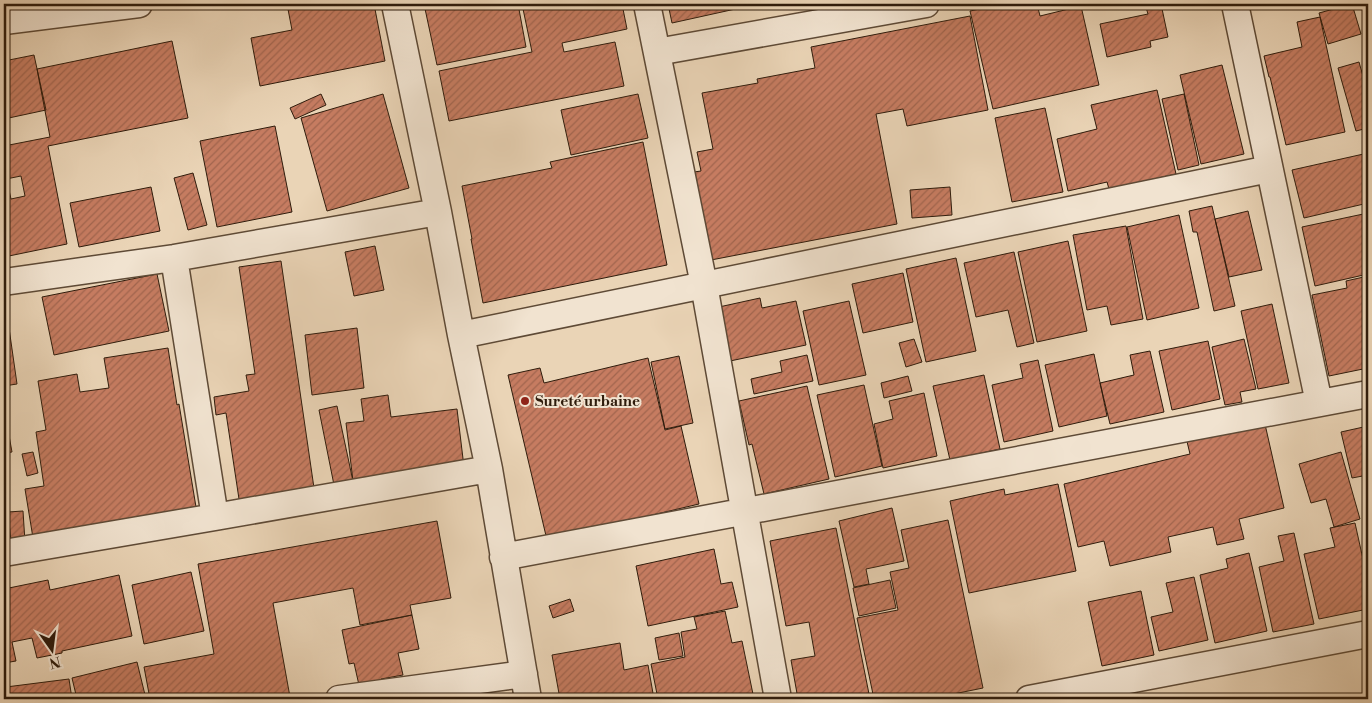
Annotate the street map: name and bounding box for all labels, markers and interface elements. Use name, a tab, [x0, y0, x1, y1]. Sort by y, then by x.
place label: Sureté urbaine	[535, 392, 640, 411]
marker: Sureté urbaine	[519, 395, 531, 407]
north arrow	[28, 626, 78, 676]
text: N	[47, 652, 62, 672]

